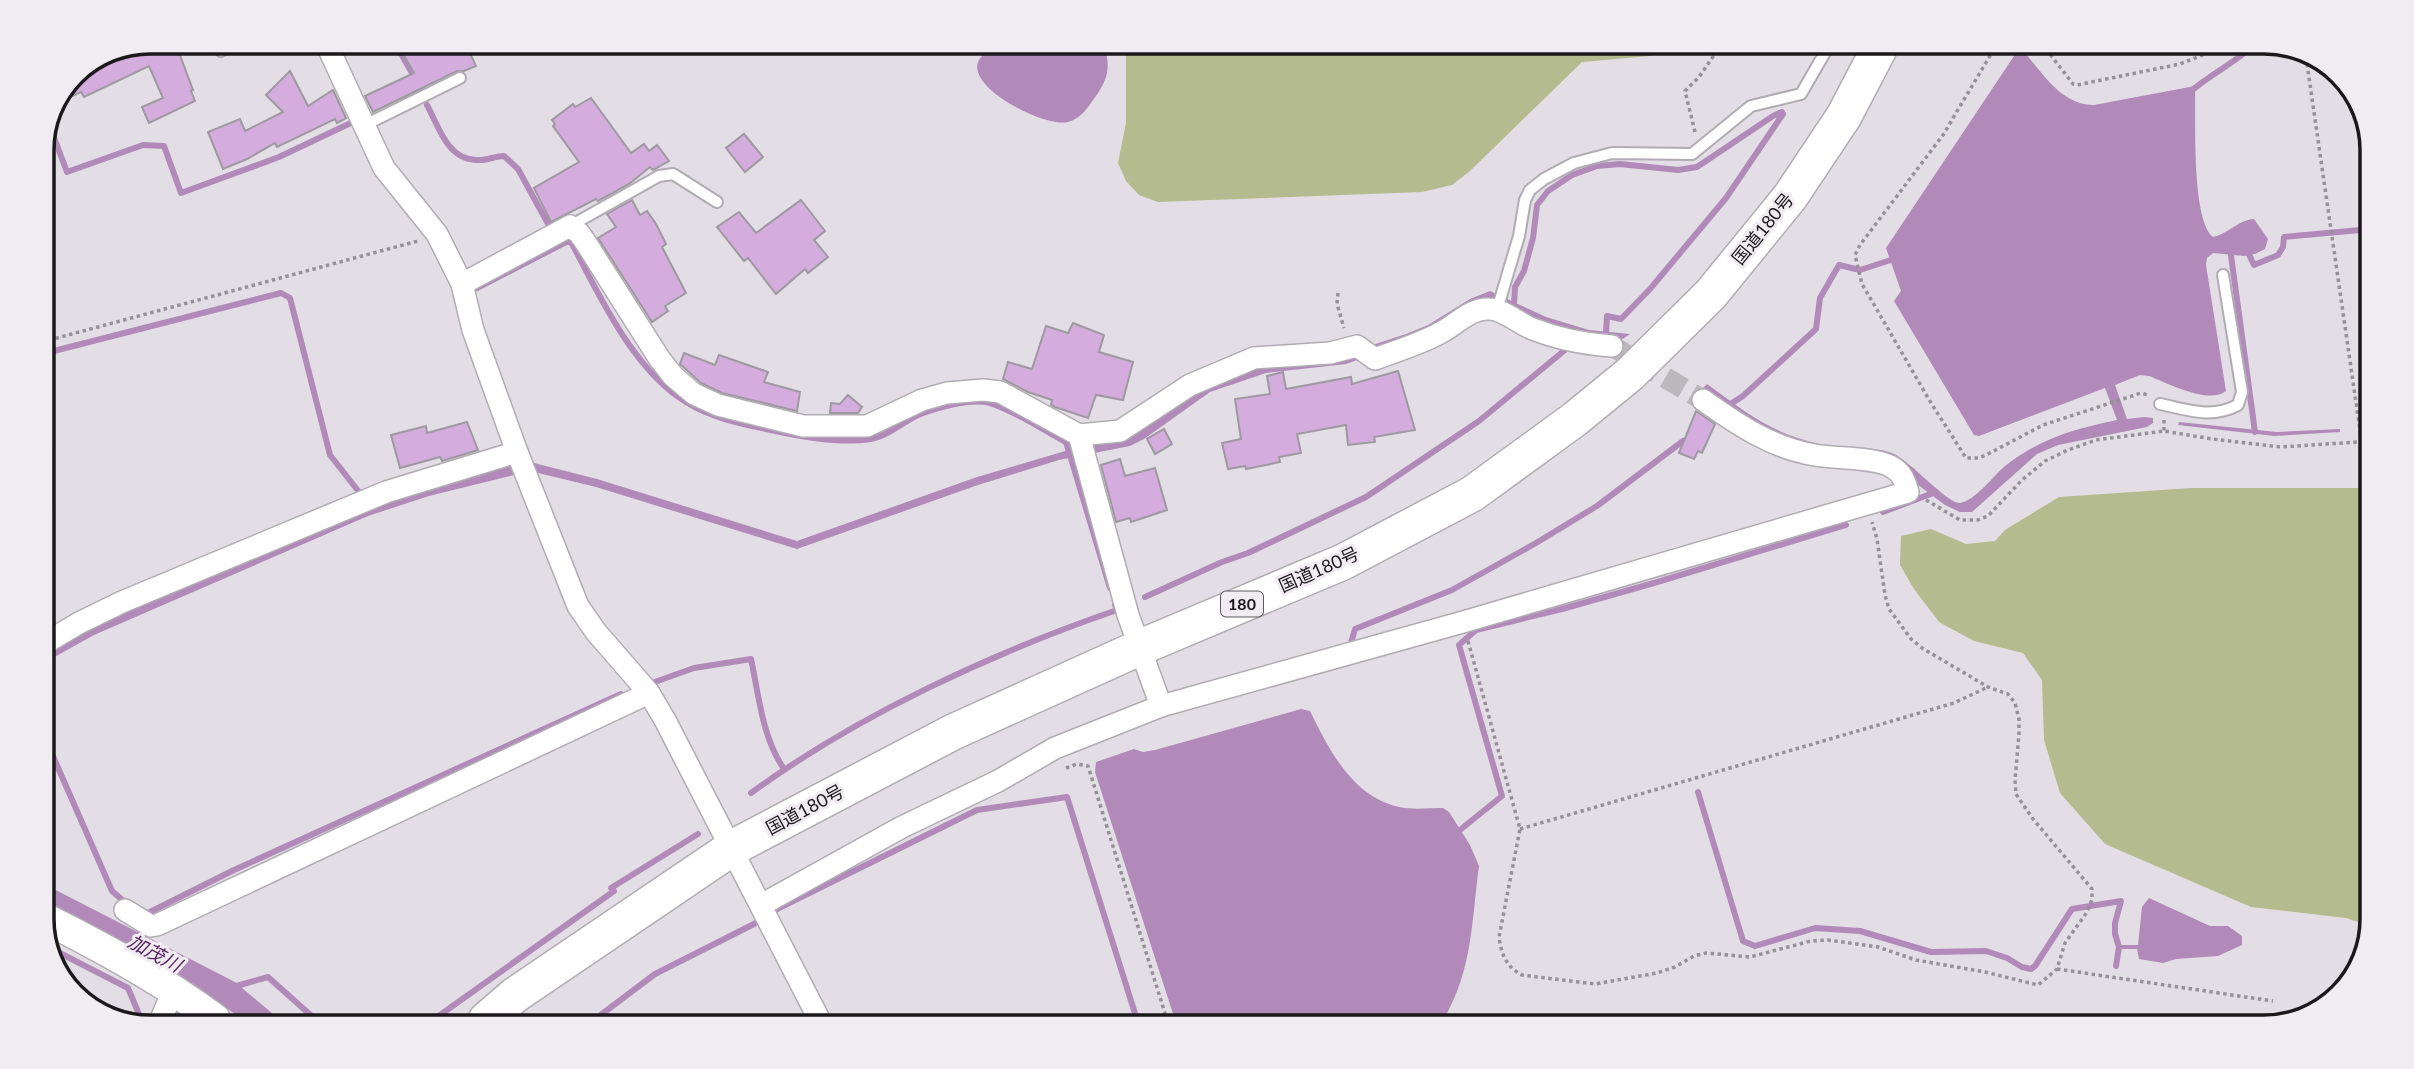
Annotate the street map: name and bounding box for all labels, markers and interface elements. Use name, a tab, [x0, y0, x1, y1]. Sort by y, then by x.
street label: 国道180号	[1727, 188, 1798, 268]
street label: 国道180号	[1275, 542, 1362, 596]
road number: 180	[1221, 592, 1263, 617]
street label: 国道180号	[762, 779, 847, 839]
water label: 加茂川	[125, 929, 188, 977]

